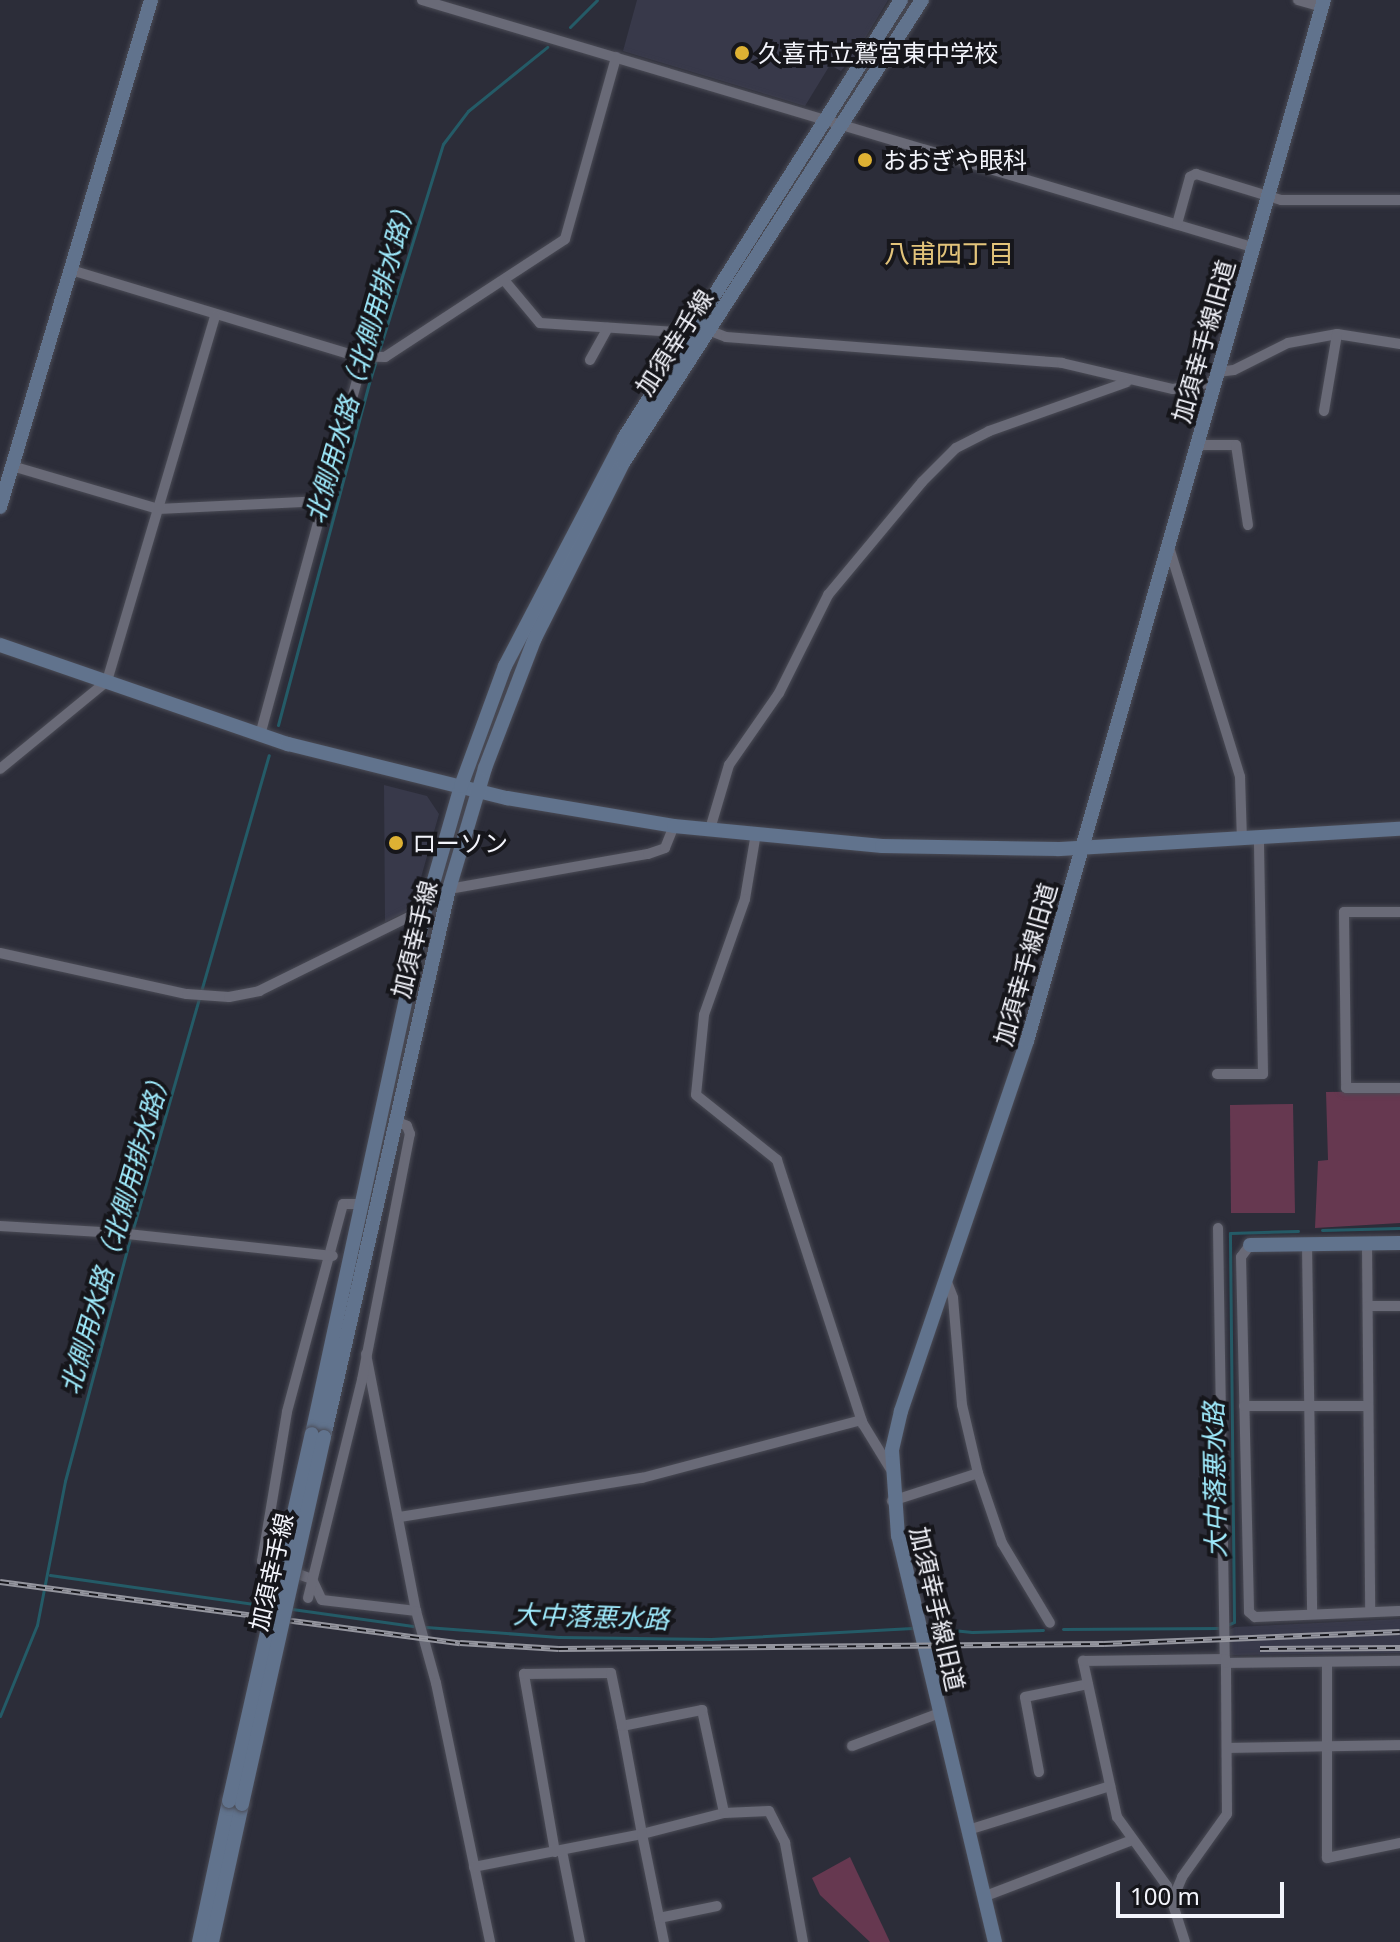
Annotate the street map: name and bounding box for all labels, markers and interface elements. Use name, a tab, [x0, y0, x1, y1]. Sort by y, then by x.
place label: 久喜市立鷲宮東中学校	[758, 39, 998, 67]
marker: 久喜市立鷲宮東中学校	[733, 44, 751, 62]
place label: おおぎや眼科	[883, 146, 1027, 174]
marker: おおぎや眼科	[854, 149, 876, 171]
water label: 北側用水路（北側用排水路）	[299, 193, 423, 527]
district label: 八甫四丁目	[884, 238, 1014, 270]
street label: 加須幸手線旧道	[1166, 256, 1240, 426]
street label: 加須幸手線	[629, 284, 719, 400]
place label: ローソン	[412, 829, 508, 857]
marker: ローソン	[387, 834, 405, 852]
street label: 加須幸手線	[386, 877, 442, 1001]
street label: 加須幸手線旧道	[988, 879, 1062, 1049]
water label: 北側用水路（北側用排水路）	[54, 1064, 178, 1398]
water label: 大中落悪水路	[1198, 1402, 1232, 1558]
street label: 加須幸手線	[243, 1510, 299, 1634]
street label: 加須幸手線旧道	[905, 1524, 971, 1694]
water label: 大中落悪水路	[513, 1599, 669, 1635]
scale bar	[1120, 1866, 1288, 1916]
text: 100 m	[1130, 1879, 1200, 1912]

